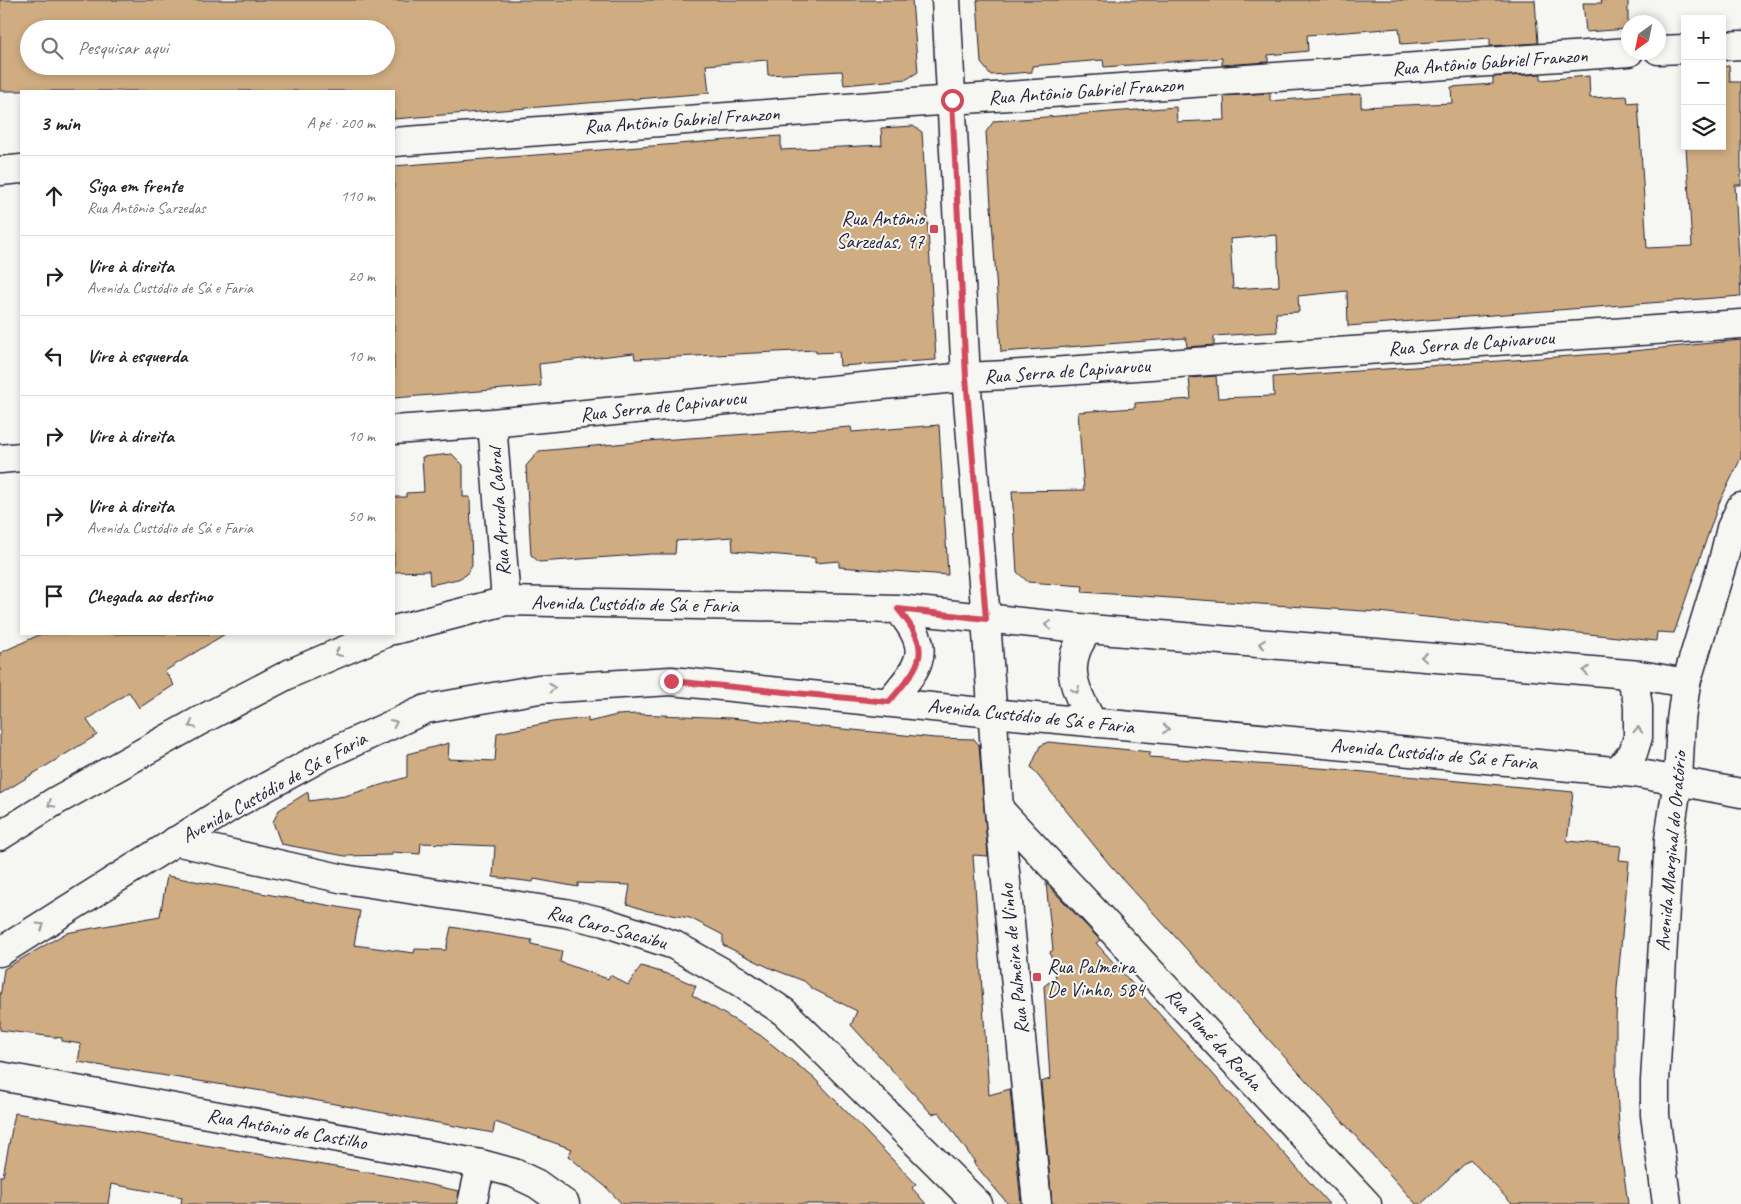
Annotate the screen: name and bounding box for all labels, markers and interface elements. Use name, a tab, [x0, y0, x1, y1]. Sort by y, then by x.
north arrow	[1621, 15, 1666, 60]
map controls	[1681, 15, 1726, 150]
button: +	[1681, 15, 1726, 60]
search box	[20, 20, 395, 75]
icon: search	[38, 34, 66, 62]
text: Pesquisar aqui	[78, 36, 168, 60]
street label: Rua Antônio Gabriel Franzon	[1392, 43, 1589, 81]
button: −	[1681, 60, 1726, 105]
street label: Rua Antônio Gabriel Franzon	[988, 72, 1185, 110]
route start	[941, 89, 964, 112]
street label: Rua Antônio Gabriel Franzon	[584, 101, 781, 139]
button: layers	[1681, 105, 1726, 150]
text: 3 min	[40, 110, 80, 136]
text: A pé · 200 m	[307, 113, 375, 133]
text: Siga em frente	[87, 174, 183, 198]
icon: ahead	[40, 182, 68, 210]
text: 110 m	[341, 186, 375, 206]
text: Rua Antônio Sarzedas	[87, 198, 206, 218]
place label: Rua Antônio Sarzedas, 97	[836, 206, 926, 254]
marker: Rua Antônio Sarzedas, 97	[928, 223, 940, 235]
text: Vire à direita	[87, 254, 174, 278]
icon: right	[40, 262, 68, 290]
text: 20 m	[348, 266, 375, 286]
text: Avenida Custódio de Sá e Faria	[87, 278, 253, 298]
street label: Rua Serra de Capivarucu	[1387, 325, 1557, 361]
icon: left	[40, 342, 68, 370]
text: Vire à esquerda	[87, 344, 187, 368]
text: 10 m	[348, 346, 375, 366]
street label: Rua Serra de Capivarucu	[983, 353, 1153, 389]
street label: Rua Serra de Capivarucu	[579, 385, 749, 427]
icon: right	[40, 422, 68, 450]
text: Vire à direita	[87, 424, 174, 448]
text: 10 m	[348, 426, 375, 446]
street label: Rua Arruda Cabral	[482, 443, 516, 577]
text: Vire à direita	[87, 494, 174, 518]
icon: right	[40, 502, 68, 530]
text: 50 m	[348, 506, 375, 526]
text: Avenida Custódio de Sá e Faria	[87, 518, 253, 538]
icon: arrive	[40, 582, 68, 610]
text: Chegada ao destino	[87, 584, 213, 608]
street label: Avenida Custódio de Sá e Faria	[531, 590, 740, 618]
one-way arrow	[1044, 620, 1052, 631]
one-way arrow	[1258, 638, 1266, 649]
one-way arrow	[334, 646, 343, 657]
one-way arrow	[1420, 652, 1428, 663]
one-way arrow	[1582, 665, 1590, 676]
route end	[660, 670, 683, 693]
one-way arrow	[548, 683, 556, 694]
one-way arrow	[1070, 685, 1081, 694]
street label: Avenida Custódio de Sá e Faria	[927, 693, 1137, 739]
one-way arrow	[189, 718, 198, 728]
one-way arrow	[389, 719, 398, 730]
one-way arrow	[1163, 723, 1171, 734]
street label: Avenida Custódio de Sá e Faria	[177, 725, 372, 848]
one-way arrow	[1633, 725, 1644, 733]
street label: Avenida Custódio de Sá e Faria	[1330, 733, 1540, 776]
street label: Avenida Marginal do Oratório	[1650, 748, 1692, 952]
one-way arrow	[47, 798, 56, 807]
street label: Rua Palmeira de Vinho	[994, 882, 1034, 1035]
street label: Rua Caro-Sacaibu	[545, 899, 671, 955]
one-way arrow	[36, 923, 45, 932]
place label: Rua Palmeira De Vinho, 584	[1047, 954, 1147, 1002]
marker: Rua Palmeira De Vinho, 584	[1031, 971, 1043, 983]
street label: Rua Tomé da Rocha	[1160, 983, 1269, 1097]
street label: Rua Antônio de Castilho	[205, 1103, 370, 1156]

